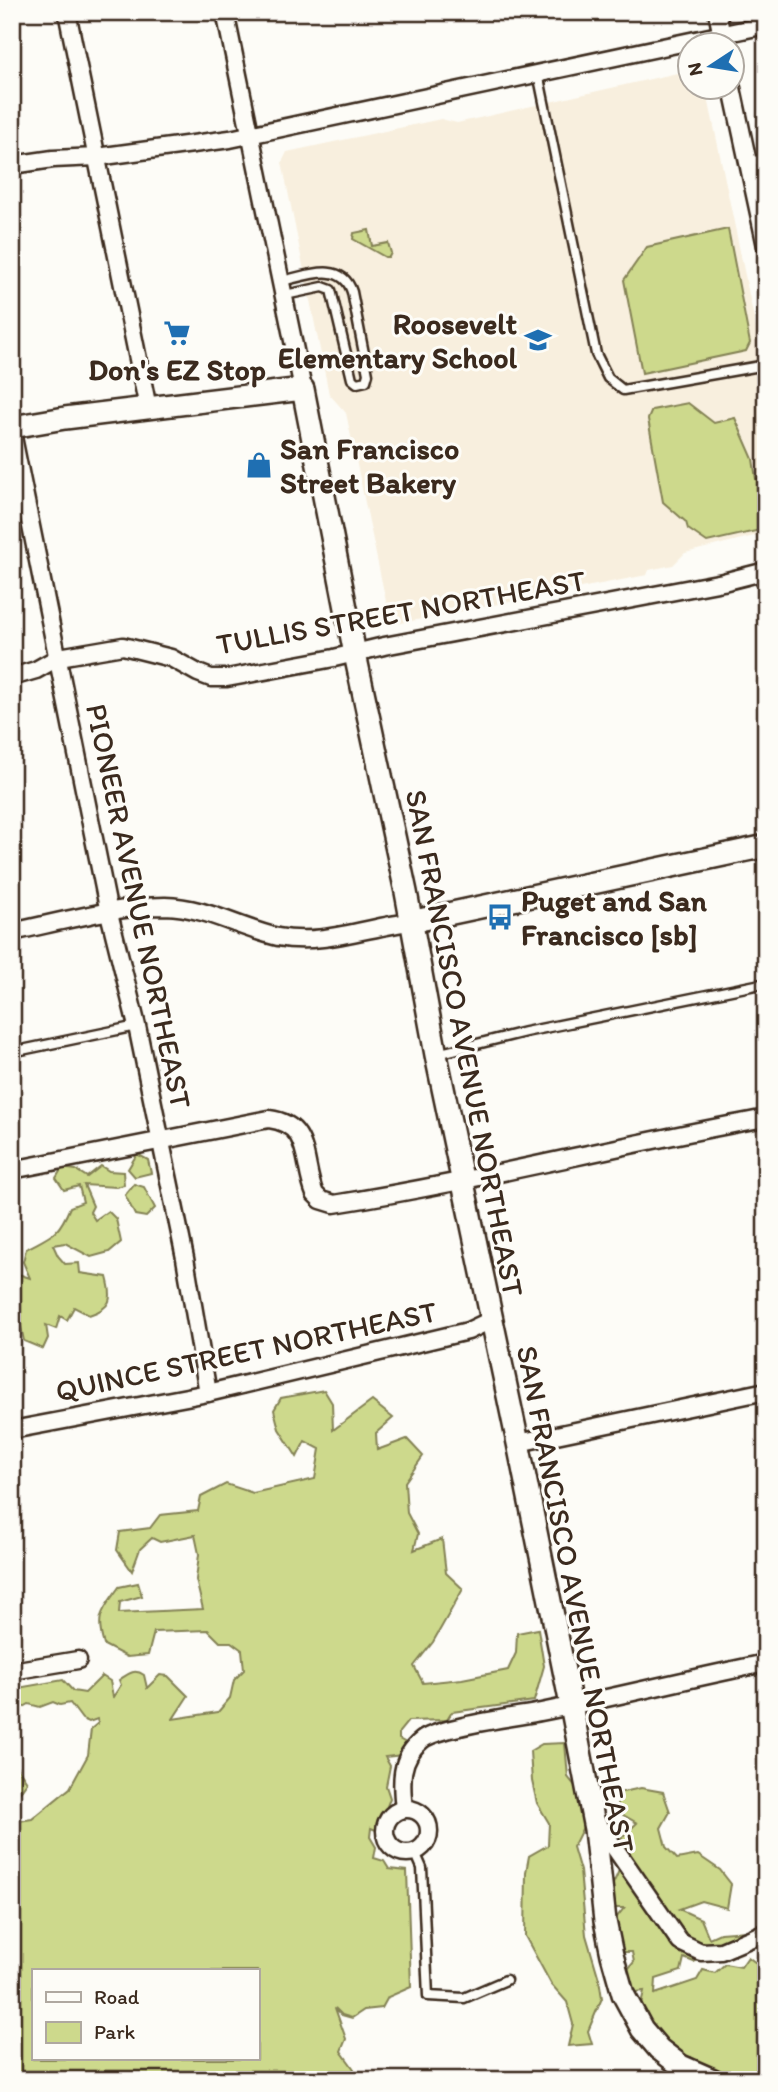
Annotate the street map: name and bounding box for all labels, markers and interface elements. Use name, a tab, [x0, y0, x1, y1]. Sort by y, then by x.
north arrow	[676, 32, 746, 102]
text: N	[682, 61, 707, 78]
place label: Roosevelt Elementary School	[278, 305, 517, 376]
supermarket icon: Don's EZ Stop	[162, 318, 192, 348]
school or university icon: Roosevelt Elementary School	[523, 325, 553, 355]
place label: Don's EZ Stop	[88, 351, 266, 388]
place label: San Francisco Street Bakery	[280, 430, 459, 501]
shop icon: San Francisco Street Bakery	[244, 450, 274, 480]
street label: TULLIS STREET NORTHEAST	[214, 561, 589, 663]
street label: PIONEER AVENUE NORTHEAST	[78, 700, 200, 1112]
street label: SAN FRANCISCO AVENUE NORTHEAST	[398, 786, 532, 1300]
place label: Puget and San Francisco [sb]	[521, 882, 708, 953]
bus stop icon: Puget and San Francisco [sb]	[485, 902, 515, 932]
street label: QUINCE STREET NORTHEAST	[52, 1292, 440, 1410]
street label: SAN FRANCISCO AVENUE NORTHEAST	[509, 1342, 643, 1856]
legend	[32, 1969, 259, 2060]
text: Road	[94, 1984, 140, 2009]
text: Park	[94, 2019, 136, 2044]

